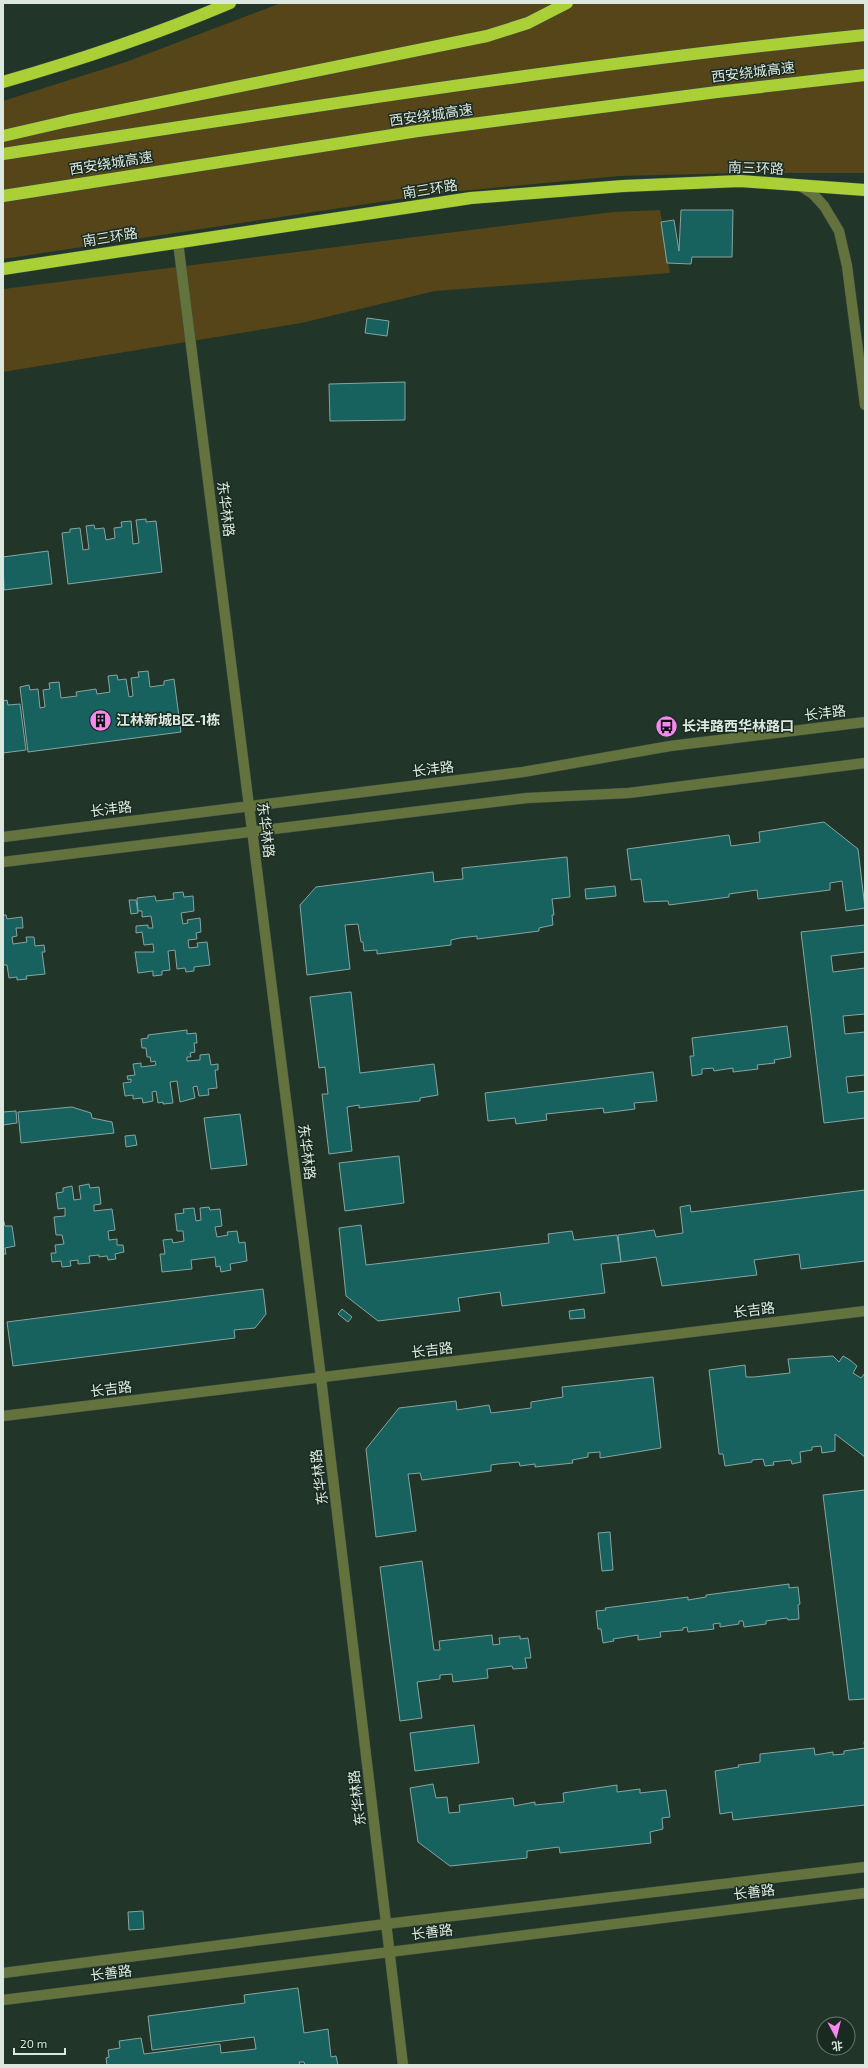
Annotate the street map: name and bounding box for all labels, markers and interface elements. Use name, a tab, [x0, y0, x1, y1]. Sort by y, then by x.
street label: 西安绕城高速	[710, 58, 796, 85]
street label: 西安绕城高速	[388, 100, 474, 129]
street label: 西安绕城高速	[68, 148, 154, 177]
street label: 南三环路	[728, 158, 784, 177]
street label: 南三环路	[401, 176, 459, 201]
street label: 南三环路	[81, 224, 139, 249]
street label: 东华林路	[215, 480, 238, 538]
street label: 长沣路	[803, 702, 847, 723]
building icon: 江林新城B区-1栋	[88, 707, 114, 733]
place label: 江林新城B区-1栋	[116, 711, 220, 728]
bus stop icon: 长沣路西华林路口	[654, 713, 680, 739]
place label: 长沣路西华林路口	[682, 717, 794, 734]
street label: 长沣路	[411, 758, 455, 779]
street label: 长沣路	[89, 798, 133, 819]
street label: 东华林路	[255, 801, 278, 859]
street label: 东华林路	[296, 1123, 319, 1181]
street label: 长吉路	[732, 1299, 776, 1320]
street label: 长吉路	[410, 1339, 454, 1360]
street label: 长吉路	[89, 1378, 133, 1399]
street label: 东华林路	[307, 1448, 330, 1506]
street label: 东华林路	[345, 1769, 368, 1827]
street label: 长善路	[732, 1881, 776, 1902]
street label: 长善路	[410, 1921, 454, 1942]
street label: 长善路	[89, 1962, 133, 1983]
north arrow	[816, 2016, 856, 2056]
scale bar	[14, 2030, 65, 2056]
text: 20 m	[20, 2036, 47, 2050]
text: 北	[831, 2039, 844, 2054]

